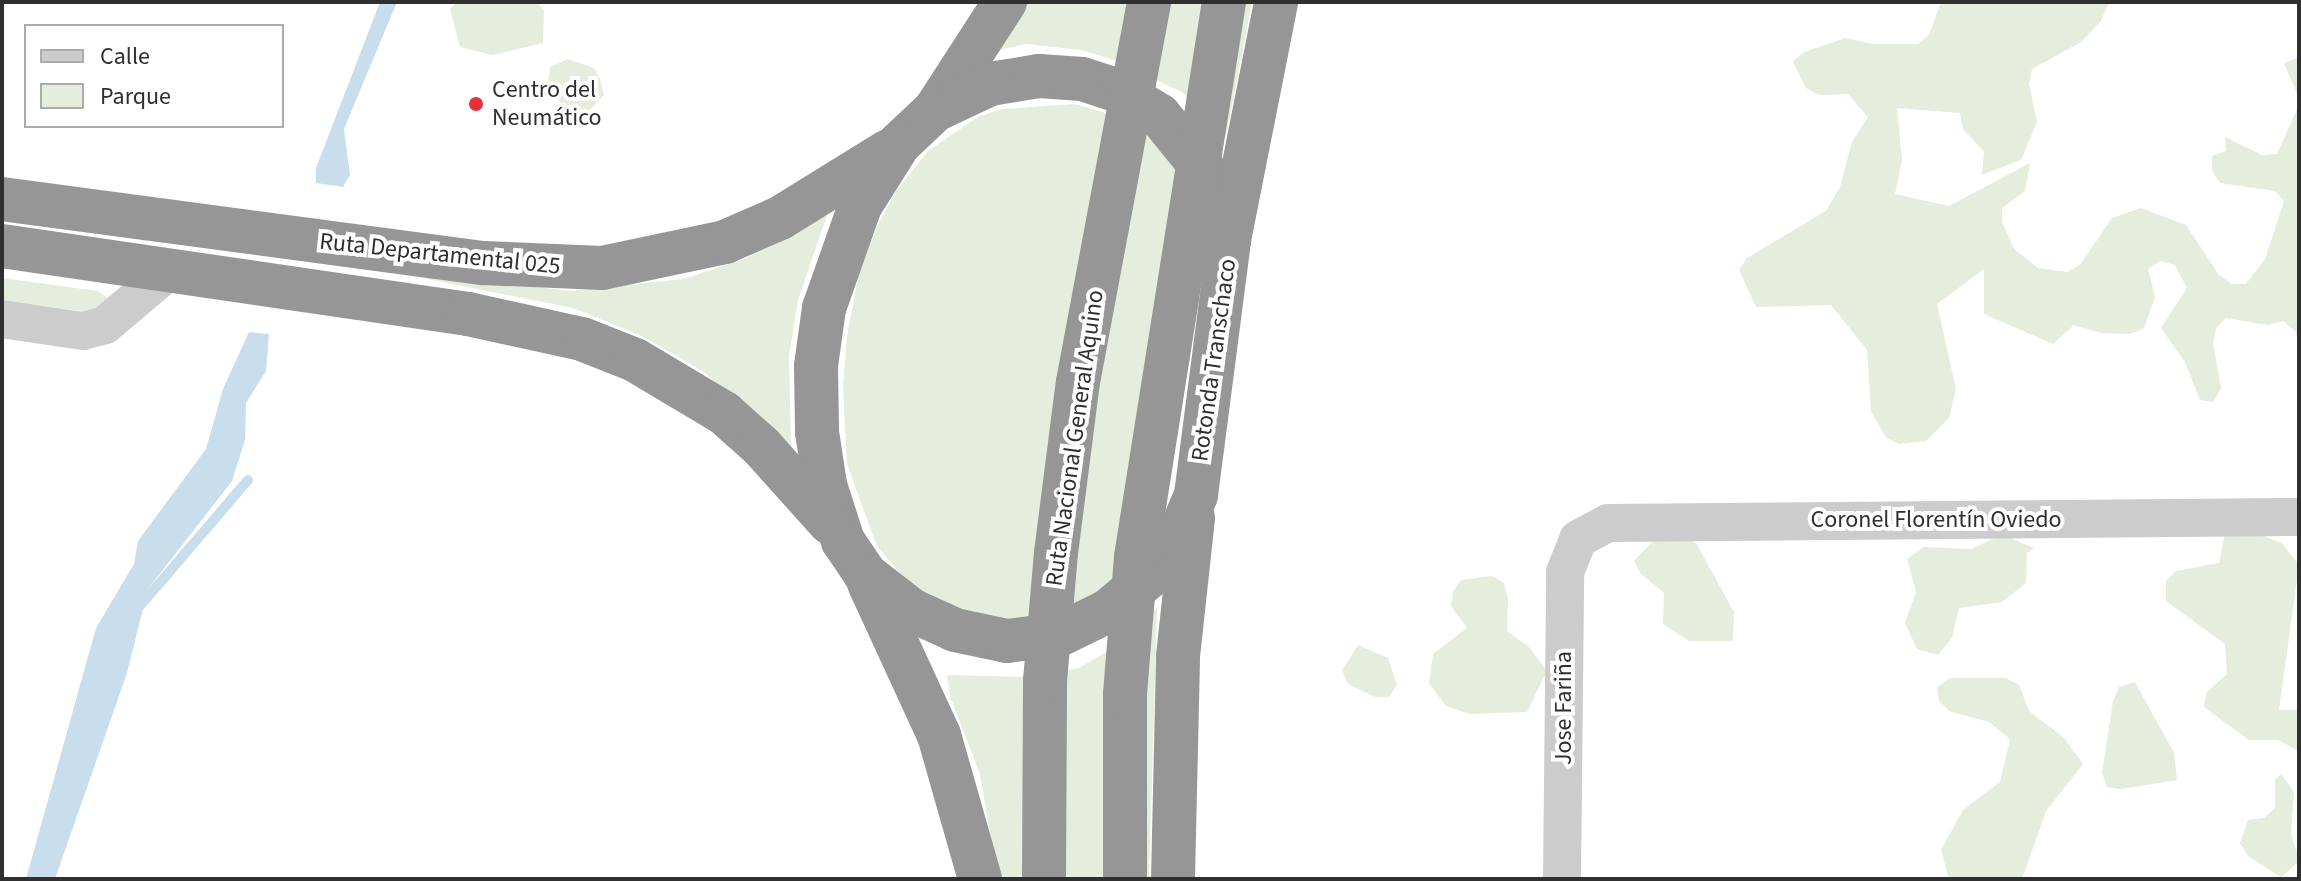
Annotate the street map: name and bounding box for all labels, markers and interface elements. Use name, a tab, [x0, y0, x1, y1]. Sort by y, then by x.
legend	[24, 24, 284, 128]
text: Calle	[100, 39, 150, 74]
place label: Centro del Neumático	[492, 76, 602, 132]
text: Parque	[100, 79, 171, 114]
marker: Centro del Neumático	[467, 95, 485, 113]
street label: Ruta Departamental 025	[318, 227, 562, 281]
street label: Rotonda Transchaco	[1186, 257, 1242, 463]
street label: Ruta Nacional General Aquino	[1040, 288, 1110, 588]
street label: Coronel Florentín Oviedo	[1810, 506, 2062, 534]
street label: Jose Fariña	[1550, 651, 1578, 765]

